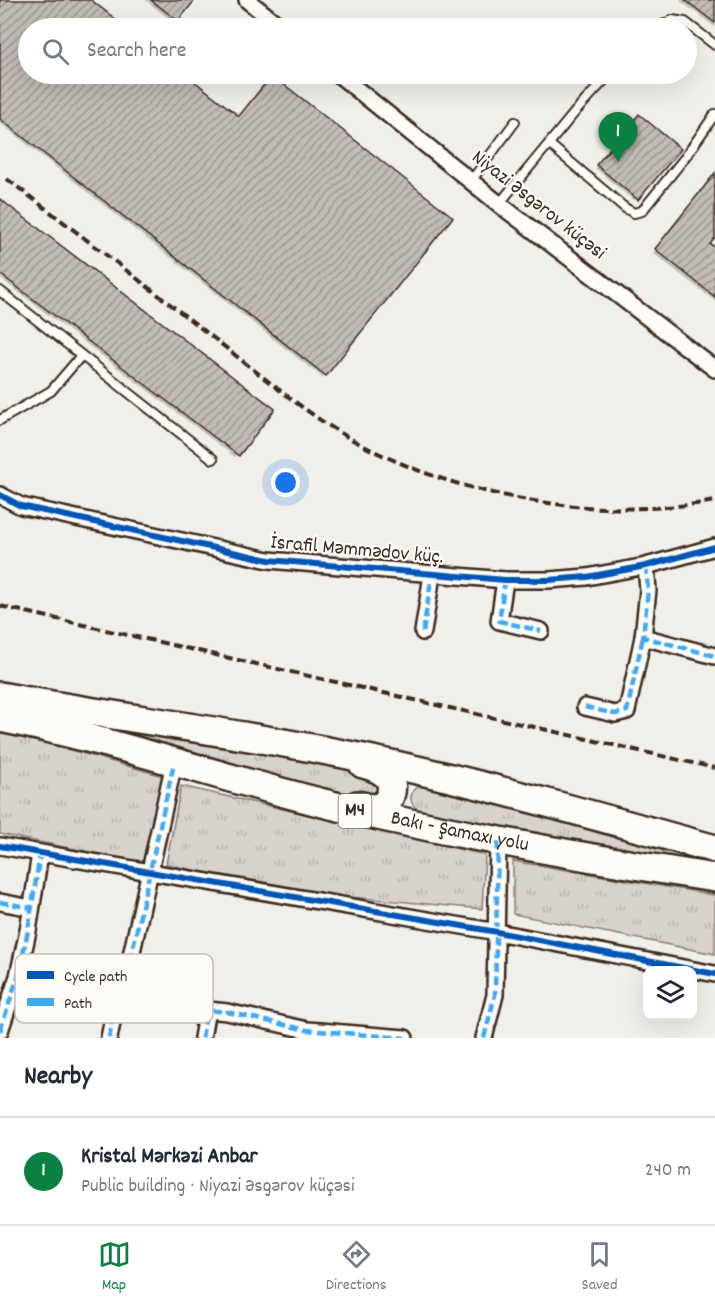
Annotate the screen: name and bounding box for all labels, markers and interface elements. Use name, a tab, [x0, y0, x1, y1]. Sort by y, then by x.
search box	[18, 18, 697, 84]
icon: search	[39, 35, 72, 68]
text: Search here	[87, 36, 186, 67]
pin: 1	[598, 112, 638, 162]
street label: Niyazi Əsgərov küçəsi	[464, 144, 612, 268]
your location	[271, 468, 300, 497]
street label: İsrafil Məmmədov küç.	[269, 529, 445, 573]
road number: M4	[338, 794, 372, 828]
street label: Bakı - Şamaxı yolu	[388, 804, 531, 861]
legend	[15, 954, 213, 1023]
text: Cycle path	[64, 966, 127, 989]
map controls	[643, 966, 697, 1020]
button: layers	[643, 966, 697, 1020]
text: Path	[64, 993, 92, 1016]
text: Nearby	[24, 1059, 92, 1096]
text: Kristal Mərkəzi Anbar	[81, 1142, 258, 1173]
text: 1	[41, 1157, 46, 1185]
text: 240 m	[645, 1157, 691, 1185]
text: Public building · Niyazi Əsgərov küçəsi	[81, 1173, 355, 1201]
tab: Map	[98, 1238, 131, 1297]
tab: Directions	[326, 1238, 386, 1297]
tab: Saved	[582, 1238, 617, 1297]

